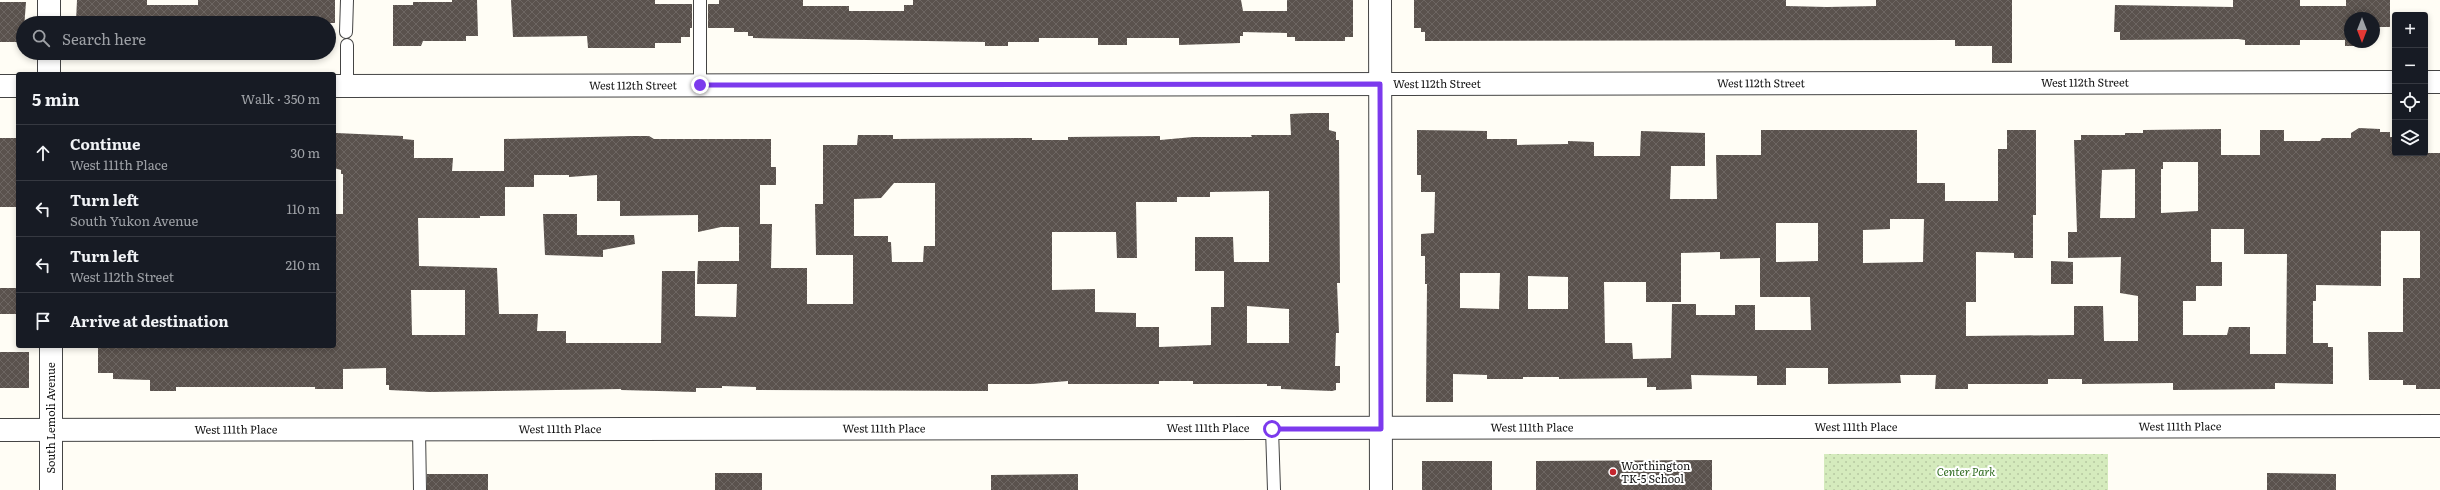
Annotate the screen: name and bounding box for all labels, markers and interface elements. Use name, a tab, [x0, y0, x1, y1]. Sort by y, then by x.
north arrow	[2344, 12, 2380, 48]
map controls	[2392, 12, 2428, 156]
button: +	[2392, 12, 2428, 48]
search box	[16, 16, 336, 60]
icon: search	[30, 27, 52, 49]
text: Search here	[62, 27, 146, 50]
button: −	[2392, 48, 2428, 84]
street label: West 112th Street	[1717, 74, 1806, 90]
street label: West 112th Street	[2041, 74, 2130, 90]
street label: West 112th Street	[1393, 75, 1482, 91]
street label: West 112th Street	[589, 76, 678, 93]
route end	[691, 76, 709, 94]
button: locate	[2392, 84, 2428, 120]
text: 5 min	[32, 86, 80, 111]
text: Walk · 350 m	[241, 89, 320, 108]
button: layers	[2392, 120, 2428, 156]
text: Continue	[70, 132, 140, 155]
icon: ahead	[32, 142, 54, 164]
text: 30 m	[290, 143, 320, 162]
text: West 111th Place	[70, 155, 168, 174]
text: Turn left	[70, 188, 139, 211]
icon: left	[32, 198, 54, 220]
text: 110 m	[287, 199, 320, 218]
text: South Yukon Avenue	[70, 211, 198, 230]
text: Turn left	[70, 244, 139, 267]
icon: left	[32, 254, 54, 276]
text: 210 m	[285, 255, 320, 274]
text: West 112th Street	[70, 267, 174, 286]
text: Arrive at destination	[70, 309, 229, 332]
icon: arrive	[32, 310, 54, 332]
street label: South Lemoli Avenue	[42, 362, 58, 474]
street label: West 111th Place	[2139, 417, 2222, 433]
street label: West 111th Place	[1491, 418, 1574, 435]
street label: West 111th Place	[1815, 418, 1898, 434]
street label: West 111th Place	[843, 419, 926, 436]
street label: West 111th Place	[1167, 419, 1250, 435]
street label: West 111th Place	[519, 420, 602, 436]
route start	[1263, 420, 1281, 438]
street label: West 111th Place	[195, 421, 278, 437]
place label: Worthington TK-5 School	[1621, 457, 1690, 486]
park label: Center Park	[1937, 463, 1995, 479]
marker: Worthington TK-5 School	[1608, 467, 1618, 477]

